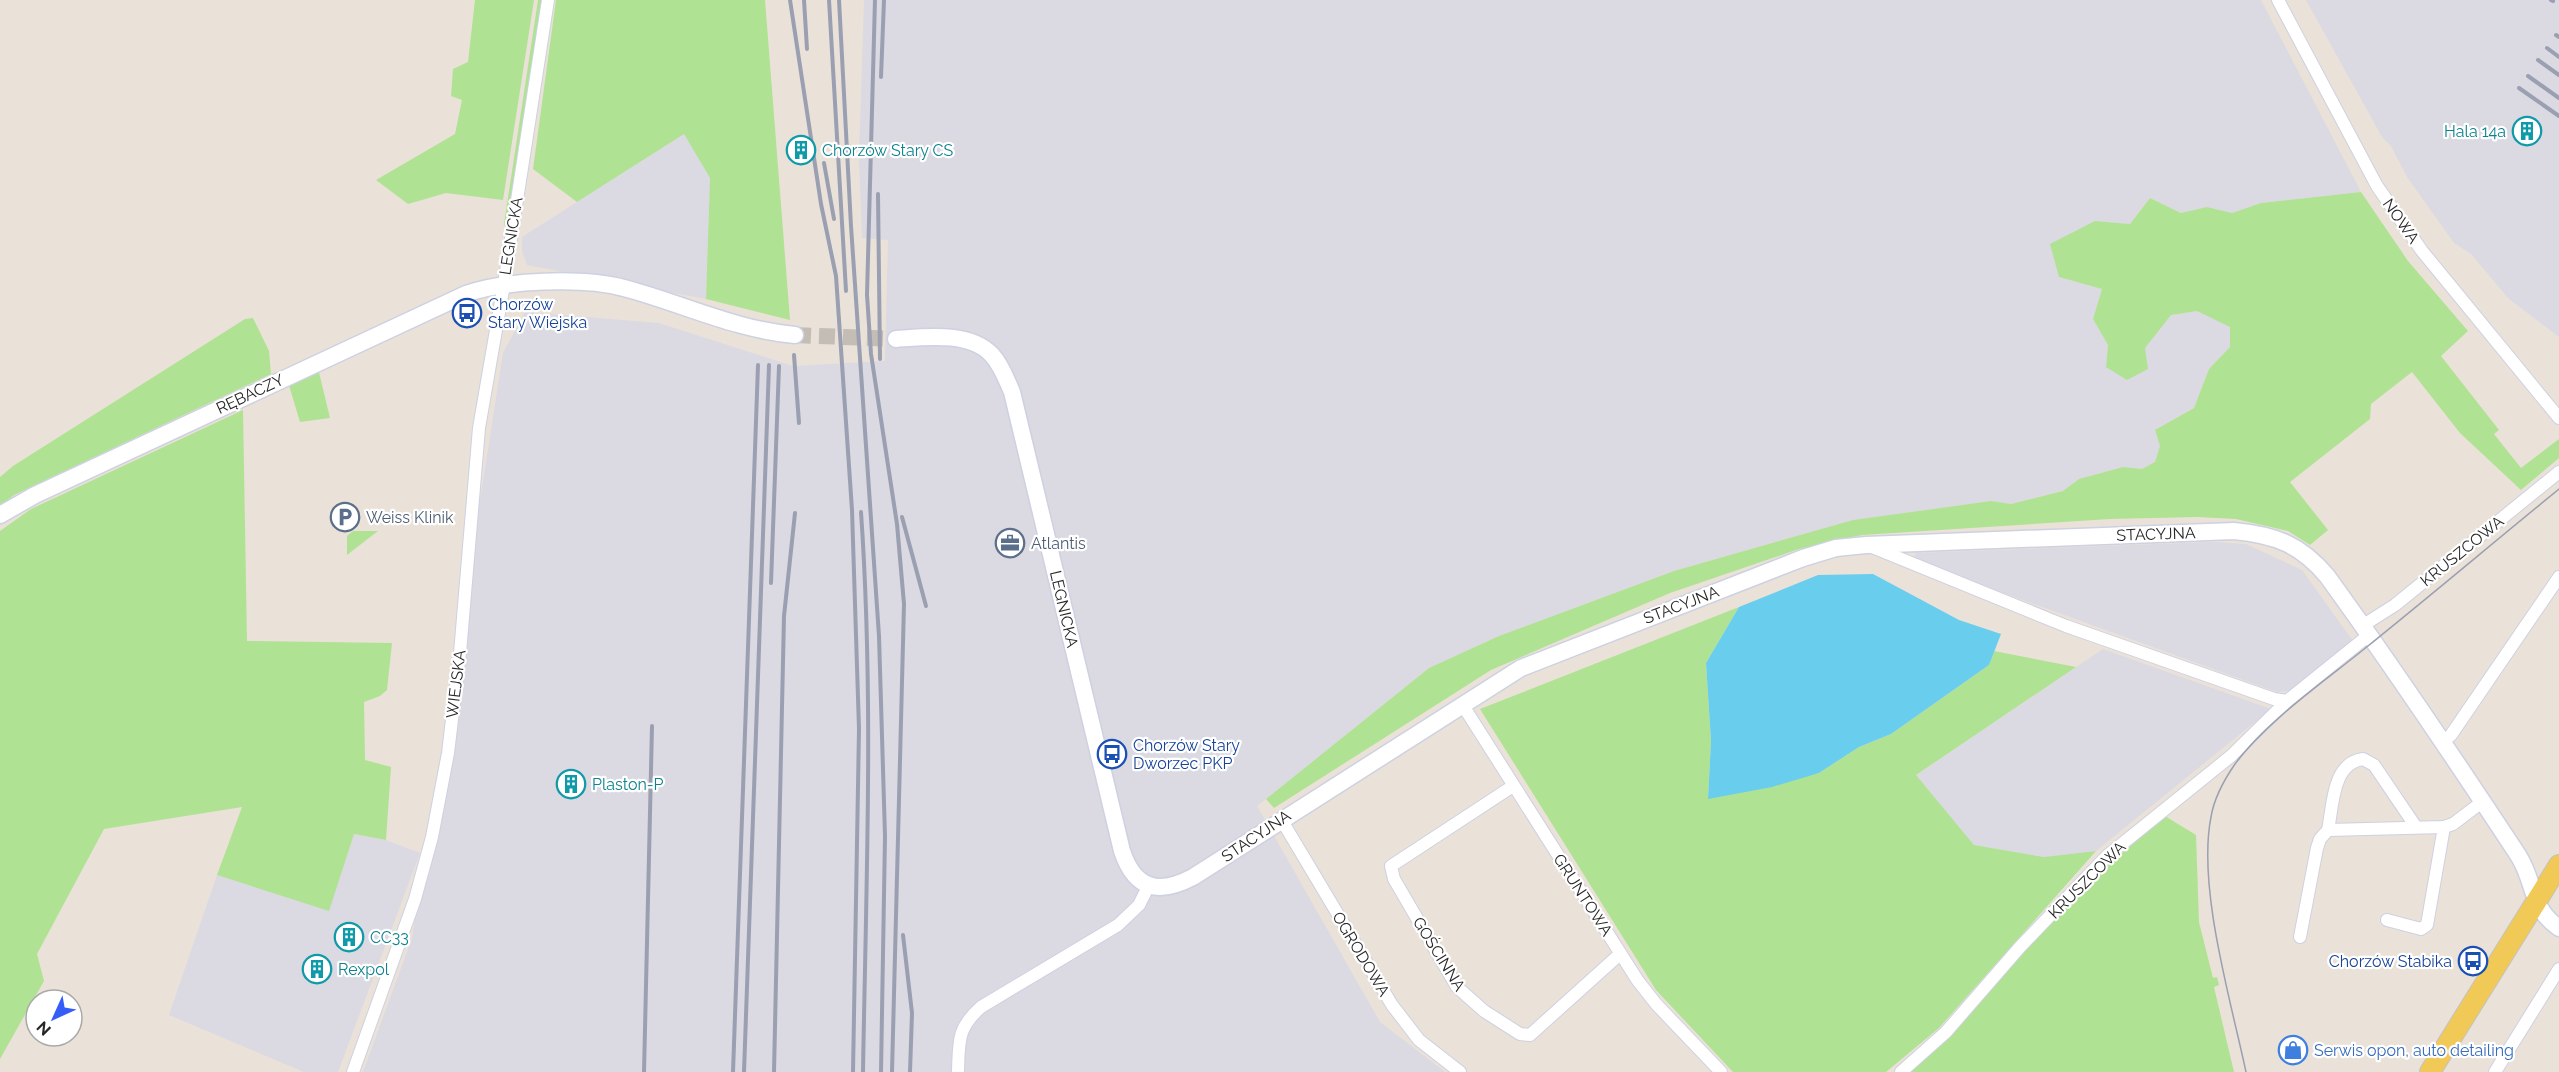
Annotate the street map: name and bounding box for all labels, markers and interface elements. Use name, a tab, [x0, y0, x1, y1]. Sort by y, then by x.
building icon: Hala 14a	[2511, 115, 2543, 147]
place label: Hala 14a	[2444, 122, 2506, 141]
building icon: Chorzów Stary CS	[785, 134, 817, 166]
place label: Chorzów Stary CS	[822, 141, 954, 160]
street label: LEGNICKA	[495, 195, 527, 276]
street label: NOWA	[2379, 195, 2423, 247]
place label: Chorzów Stary Wiejska	[488, 295, 587, 332]
bus stop icon: Chorzów Stary Wiejska	[451, 297, 483, 329]
street label: RĘBACZY	[213, 370, 287, 418]
parking icon: Weiss Klinik	[329, 501, 361, 533]
place label: Weiss Klinik	[366, 508, 454, 527]
street label: KRUSZCOWA	[2417, 512, 2508, 590]
street label: STACYJNA	[2116, 523, 2196, 545]
office icon: Atlantis	[994, 527, 1026, 559]
place label: Atlantis	[1031, 534, 1086, 553]
street label: LEGNICKA	[1046, 569, 1082, 650]
street label: STACYJNA	[1641, 582, 1722, 628]
street label: WIEJSKA	[442, 648, 470, 719]
place label: Chorzów Stary Dworzec PKP	[1133, 736, 1240, 773]
bus stop icon: Chorzów Stary Dworzec PKP	[1096, 738, 1128, 770]
building icon: Plaston-P	[555, 768, 587, 800]
place label: Plaston-P	[592, 775, 664, 794]
street label: STACYJNA	[1218, 806, 1294, 866]
street label: KRUSZCOWA	[2044, 837, 2130, 923]
street label: GRUNTOWA	[1549, 850, 1617, 940]
street label: OGRODOWA	[1328, 908, 1394, 1000]
street label: GOŚCINNA	[1409, 913, 1470, 995]
building icon: CC33	[333, 921, 365, 953]
place label: CC33	[370, 928, 409, 947]
bus stop icon: Chorzów Stabika	[2457, 945, 2489, 977]
place label: Chorzów Stabika	[2329, 952, 2452, 971]
building icon: Rexpol	[301, 953, 333, 985]
place label: Rexpol	[338, 960, 390, 979]
north arrow	[24, 988, 84, 1048]
text: N	[33, 1017, 55, 1039]
shop icon: Serwis opon, auto detailing	[2277, 1034, 2309, 1066]
place label: Serwis opon, auto detailing	[2314, 1041, 2514, 1060]

